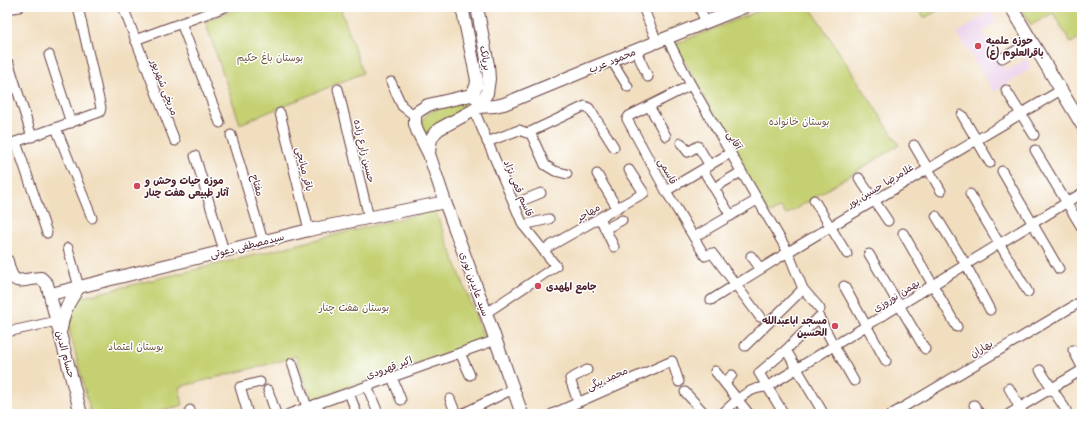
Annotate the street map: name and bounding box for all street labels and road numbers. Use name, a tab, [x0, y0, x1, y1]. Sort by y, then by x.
street label: محمود عرب	[586, 43, 638, 76]
street label: بریانک	[477, 44, 496, 72]
street label: مریخی شهریور	[147, 55, 183, 118]
street label: حسین زارع زاده	[350, 118, 380, 185]
street label: آقایی	[723, 128, 747, 153]
street label: باقر میانجی	[292, 145, 318, 193]
street label: قاسمی	[654, 155, 682, 187]
street label: قاسم قمی نژاد	[500, 157, 538, 219]
street label: غلامرضا حسین پور	[843, 159, 916, 211]
street label: مفتاح	[247, 172, 269, 198]
street label: مهاجر	[572, 199, 603, 225]
street label: سیدمصطفی دعوتی	[208, 228, 286, 262]
street label: سید عابدین نوری	[457, 250, 494, 318]
street label: بهمن نوروزی	[869, 274, 922, 315]
street label: حسام الدین	[52, 329, 80, 380]
street label: بهاران	[967, 335, 995, 360]
street label: اکبر قهرودی	[363, 351, 414, 382]
street label: محمد بیگی	[584, 362, 630, 394]

